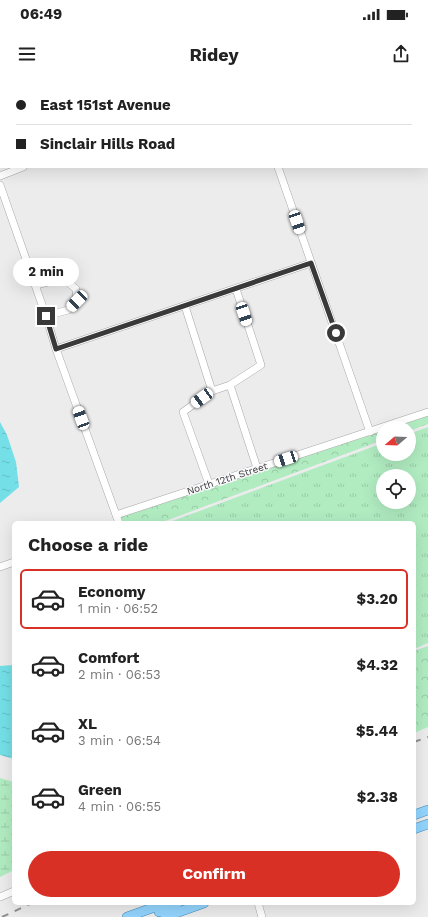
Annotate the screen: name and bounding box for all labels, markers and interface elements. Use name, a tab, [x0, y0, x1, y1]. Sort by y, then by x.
text: 06:49	[20, 5, 62, 23]
icon: menu	[16, 43, 38, 65]
icon: share	[390, 43, 412, 65]
text: Ridey	[189, 44, 239, 65]
text: East 151st Avenue	[40, 96, 171, 114]
text: Sinclair Hills Road	[40, 135, 175, 153]
car	[287, 209, 307, 235]
callout: 2 min	[13, 258, 79, 286]
text: 2 min	[28, 264, 64, 279]
car	[64, 288, 90, 314]
car	[235, 301, 253, 327]
route end	[37, 307, 55, 325]
route start	[327, 324, 345, 342]
car	[189, 386, 215, 410]
car	[71, 405, 91, 431]
north arrow	[376, 421, 416, 461]
map controls	[376, 421, 416, 509]
car	[273, 450, 299, 468]
street label: North 12th Street	[185, 460, 270, 497]
button: locate	[376, 469, 416, 509]
text: Choose a ride	[28, 534, 148, 555]
icon: car	[30, 581, 66, 617]
text: Economy	[78, 583, 145, 601]
text: $3.20	[357, 590, 398, 608]
text: 1 min · 06:52	[78, 601, 158, 616]
icon: car	[30, 647, 66, 683]
text: Comfort	[78, 649, 139, 667]
text: $4.32	[357, 656, 398, 674]
text: 2 min · 06:53	[78, 667, 161, 682]
icon: car	[30, 713, 66, 749]
text: XL	[78, 715, 97, 733]
text: $5.44	[356, 722, 398, 740]
text: 3 min · 06:54	[78, 733, 161, 748]
icon: car	[30, 779, 66, 815]
text: Green	[78, 781, 122, 799]
text: $2.38	[357, 788, 398, 806]
text: 4 min · 06:55	[78, 799, 161, 814]
button: Confirm	[28, 851, 400, 897]

